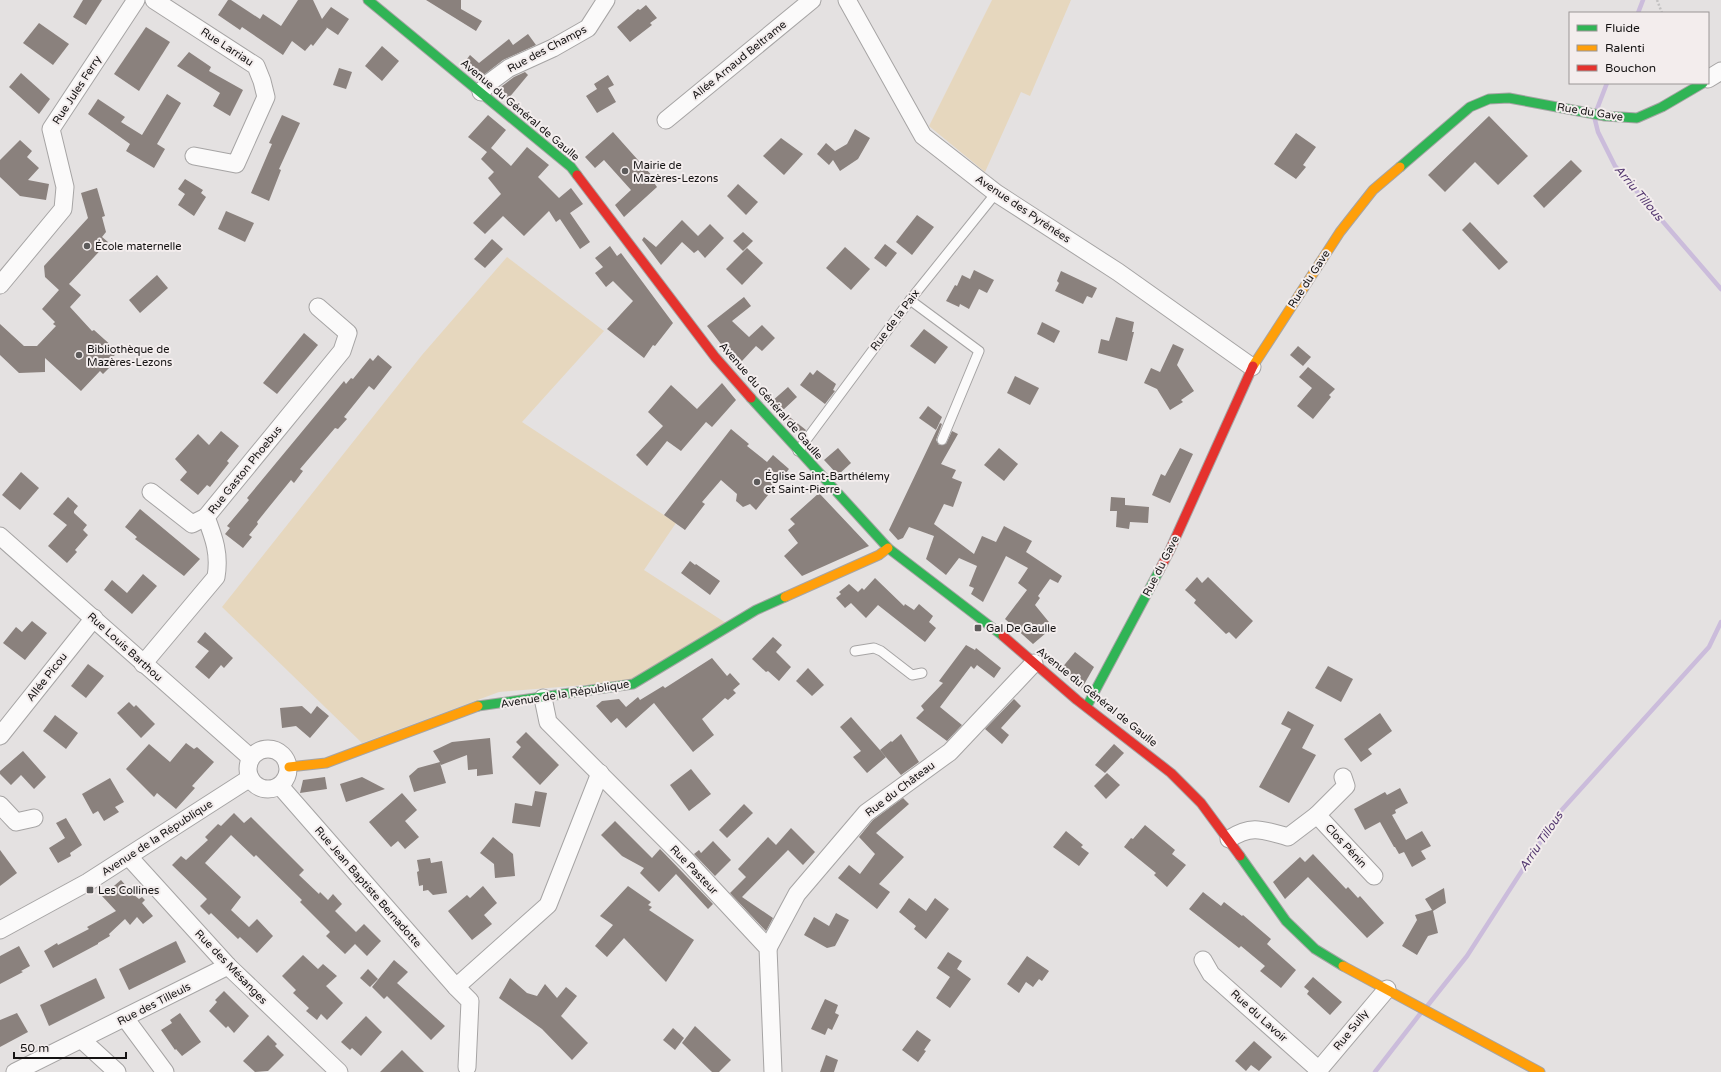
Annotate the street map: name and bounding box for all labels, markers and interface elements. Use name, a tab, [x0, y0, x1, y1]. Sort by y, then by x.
legend	[1569, 12, 1709, 84]
street label: Allée Arnaud Beltrame	[689, 18, 789, 102]
text: Fluide	[1605, 21, 1640, 35]
street label: Rue des Champs	[505, 23, 589, 75]
street label: Rue Larriau	[198, 25, 256, 69]
text: Ralenti	[1605, 41, 1645, 55]
street label: Rue Jules Ferry	[50, 53, 104, 127]
street label: Avenue du Général de Gaulle	[458, 56, 582, 164]
text: Bouchon	[1605, 61, 1656, 75]
street label: Rue du Gave	[1556, 100, 1624, 124]
place label: Mairie de Mazères-Lezons	[633, 159, 718, 185]
water label: Arriu Tillous	[1612, 162, 1667, 224]
marker: Mairie de Mazères-Lezons	[620, 166, 630, 176]
street label: Avenue des Pyrénées	[973, 172, 1073, 246]
place label: École maternelle	[95, 239, 182, 253]
marker: École maternelle	[82, 241, 92, 251]
street label: Rue du Gave	[1285, 248, 1333, 310]
street label: Rue de la Paix	[868, 287, 922, 353]
street label: Avenue du Général de Gaulle	[717, 340, 825, 462]
place label: Bibliothèque de Mazères-Lezons	[87, 343, 172, 369]
marker: Bibliothèque de Mazères-Lezons	[74, 350, 84, 360]
street label: Rue Gaston Phoebus	[205, 423, 285, 517]
place label: Église Saint-Barthélemy et Saint-Pierre	[765, 469, 890, 496]
marker: Église Saint-Barthélemy et Saint-Pierre	[752, 477, 762, 487]
street label: Rue du Gave	[1140, 533, 1182, 599]
street label: Rue Louis Barthou	[85, 610, 165, 684]
place label: Gal De Gaulle	[986, 622, 1056, 635]
marker: Gal De Gaulle	[973, 623, 983, 633]
street label: Avenue du Général de Gaulle	[1034, 644, 1160, 750]
street label: Allée Picou	[24, 650, 70, 704]
street label: Avenue de la République	[500, 677, 630, 711]
street label: Rue du Château	[863, 759, 937, 819]
street label: Avenue de la République	[99, 797, 215, 879]
water label: Arriu Tillous	[1516, 808, 1567, 873]
street label: Clos Pénin	[1323, 822, 1369, 870]
street label: Rue Jean Baptiste Bernadotte	[312, 824, 424, 950]
street label: Rue Pasteur	[667, 843, 721, 898]
place label: Les Collines	[98, 884, 159, 897]
marker: Les Collines	[85, 885, 95, 895]
street label: Rue des Mésanges	[192, 927, 270, 1007]
street label: Rue des Tilleuls	[115, 980, 193, 1028]
street label: Rue du Lavoir	[1228, 987, 1291, 1045]
street label: Rue Sully	[1331, 1007, 1371, 1053]
scale bar	[14, 1034, 126, 1060]
text: 50 m	[20, 1041, 49, 1055]

